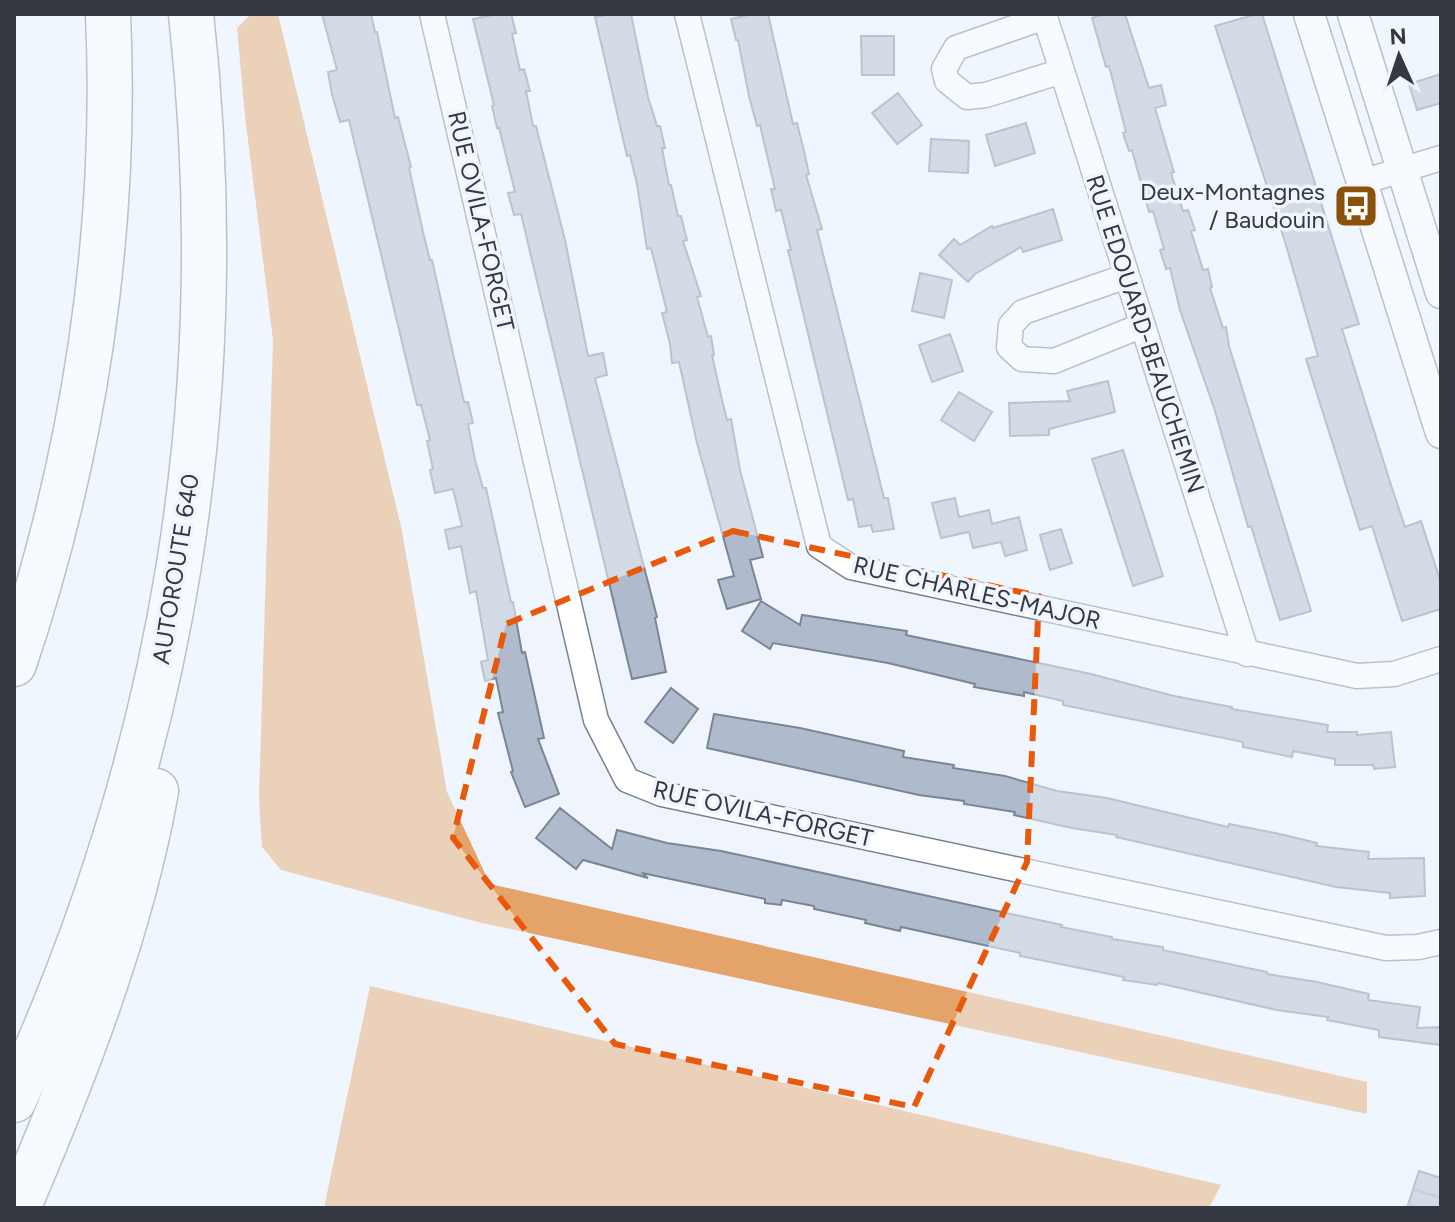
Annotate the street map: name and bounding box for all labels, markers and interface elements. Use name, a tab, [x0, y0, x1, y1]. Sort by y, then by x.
north arrow	[1359, 16, 1439, 96]
text: N	[1389, 23, 1407, 50]
street label: RUE OVILA-FORGET	[442, 108, 521, 334]
street label: RUE EDOUARD-BEAUCHEMIN	[1080, 171, 1211, 497]
place label: Deux-Montagnes / Baudouin	[1140, 177, 1325, 234]
bus stop icon: Deux-Montagnes / Baudouin	[1332, 182, 1380, 230]
street label: AUTOROUTE 640	[146, 472, 205, 666]
street label: RUE CHARLES-MAJOR	[851, 550, 1104, 635]
street label: RUE OVILA-FORGET	[650, 774, 876, 853]

